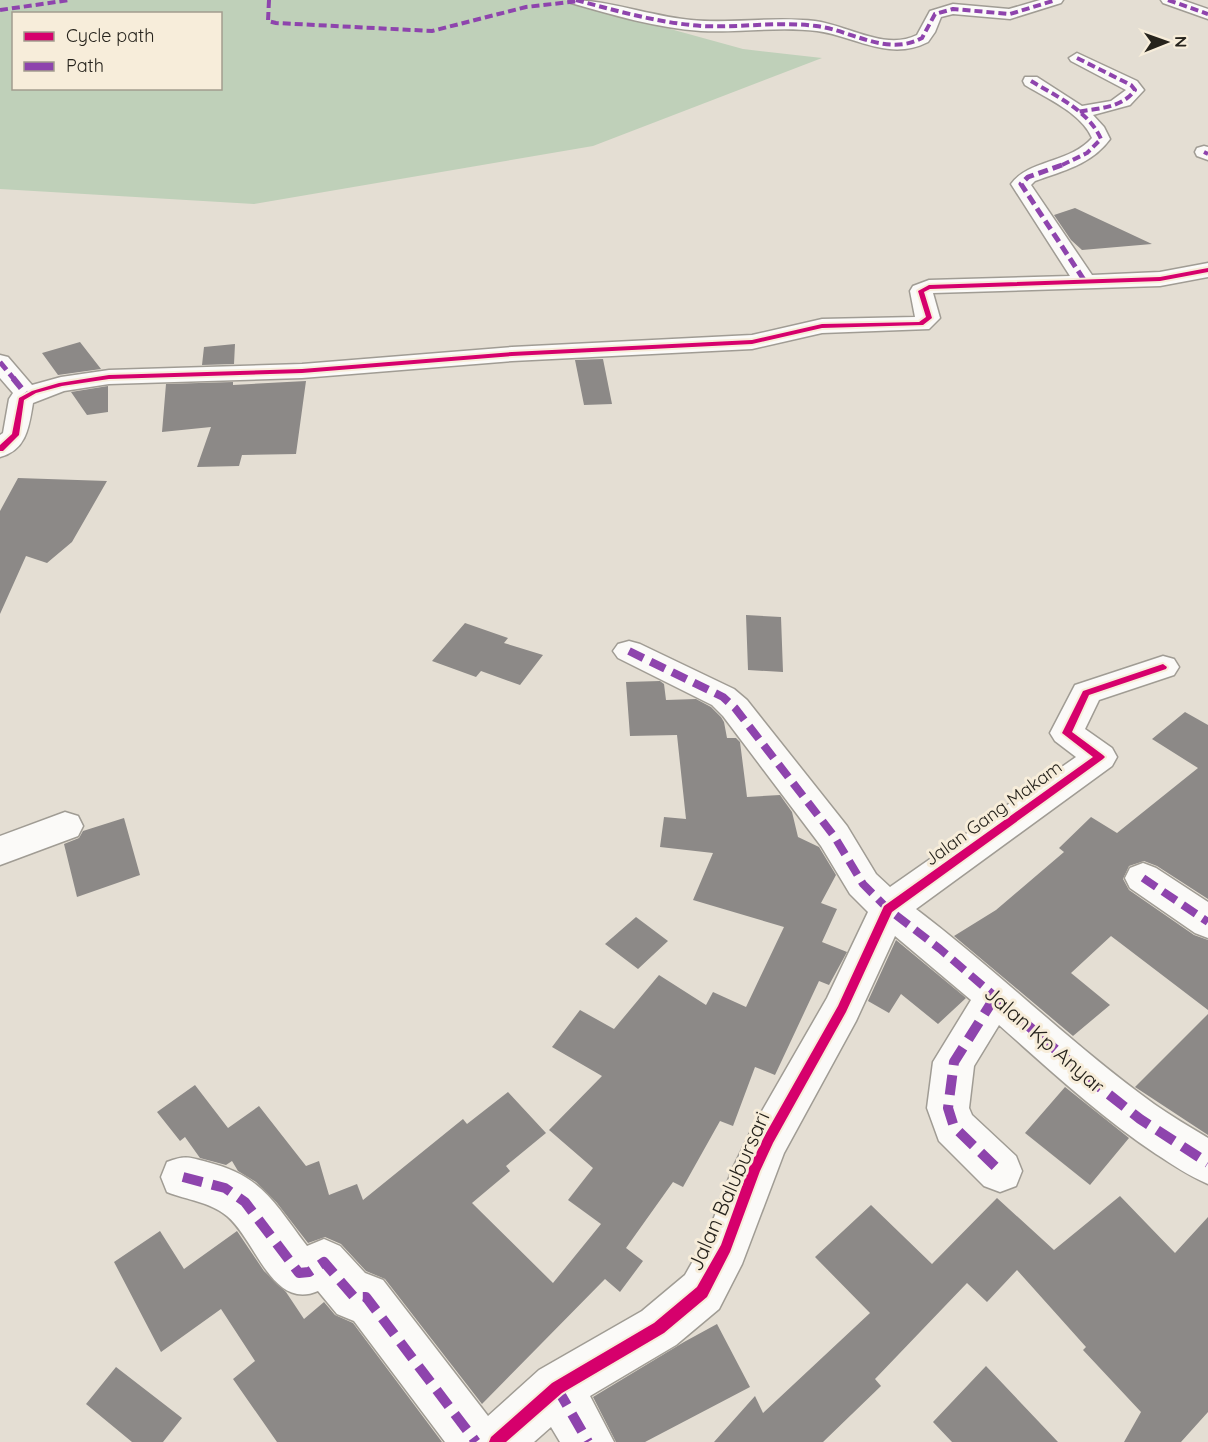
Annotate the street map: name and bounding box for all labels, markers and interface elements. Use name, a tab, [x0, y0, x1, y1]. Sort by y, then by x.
legend	[12, 12, 222, 90]
north arrow	[1136, 12, 1196, 72]
text: Cycle path	[66, 24, 154, 47]
text: N	[1171, 36, 1191, 48]
text: Path	[66, 54, 104, 77]
street label: Jalan Gang Makam	[920, 755, 1066, 871]
street label: Jalan Kp Anyar	[979, 980, 1111, 1098]
street label: Jalan Balubursari	[681, 1107, 775, 1275]

